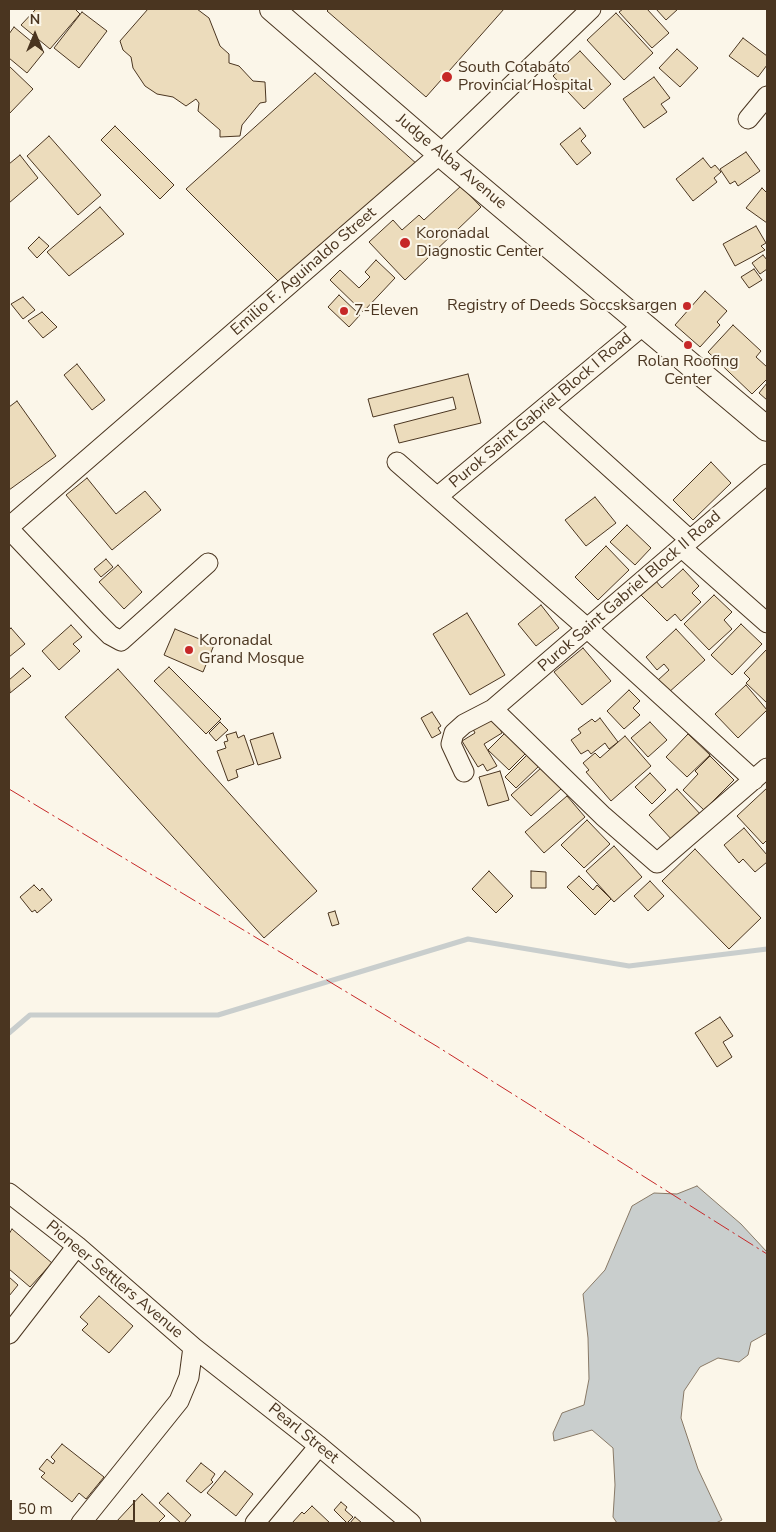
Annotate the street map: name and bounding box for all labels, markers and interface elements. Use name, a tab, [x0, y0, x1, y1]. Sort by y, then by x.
north arrow	[10, 10, 60, 60]
text: N	[30, 10, 40, 29]
place label: South Cotabato Provincial Hospital	[458, 58, 592, 96]
marker: South Cotabato Provincial Hospital	[440, 70, 454, 84]
street label: Judge Alba Avenue	[392, 110, 510, 214]
street label: Emilio F. Aguinaldo Street	[227, 204, 381, 340]
place label: Koronadal Diagnostic Center	[416, 224, 543, 262]
marker: Koronadal Diagnostic Center	[398, 236, 412, 250]
place label: Registry of Deeds Soccsksargen	[447, 296, 677, 316]
marker: Registry of Deeds Soccsksargen	[681, 300, 693, 312]
place label: 7-Eleven	[354, 301, 418, 321]
marker: 7-Eleven	[338, 305, 350, 317]
street label: Purok Saint Gabriel Block I Road	[446, 329, 636, 493]
marker: Rolan Roofing Center	[682, 339, 694, 351]
place label: Rolan Roofing Center	[637, 352, 739, 390]
street label: Purok Saint Gabriel Block II Road	[535, 507, 725, 677]
place label: Koronadal Grand Mosque	[199, 631, 304, 669]
marker: Koronadal Grand Mosque	[183, 644, 195, 656]
street label: Pioneer Settlers Avenue	[42, 1217, 186, 1343]
street label: Pearl Street	[264, 1400, 342, 1468]
scale bar	[12, 1490, 138, 1522]
text: 50 m	[18, 1499, 53, 1519]

